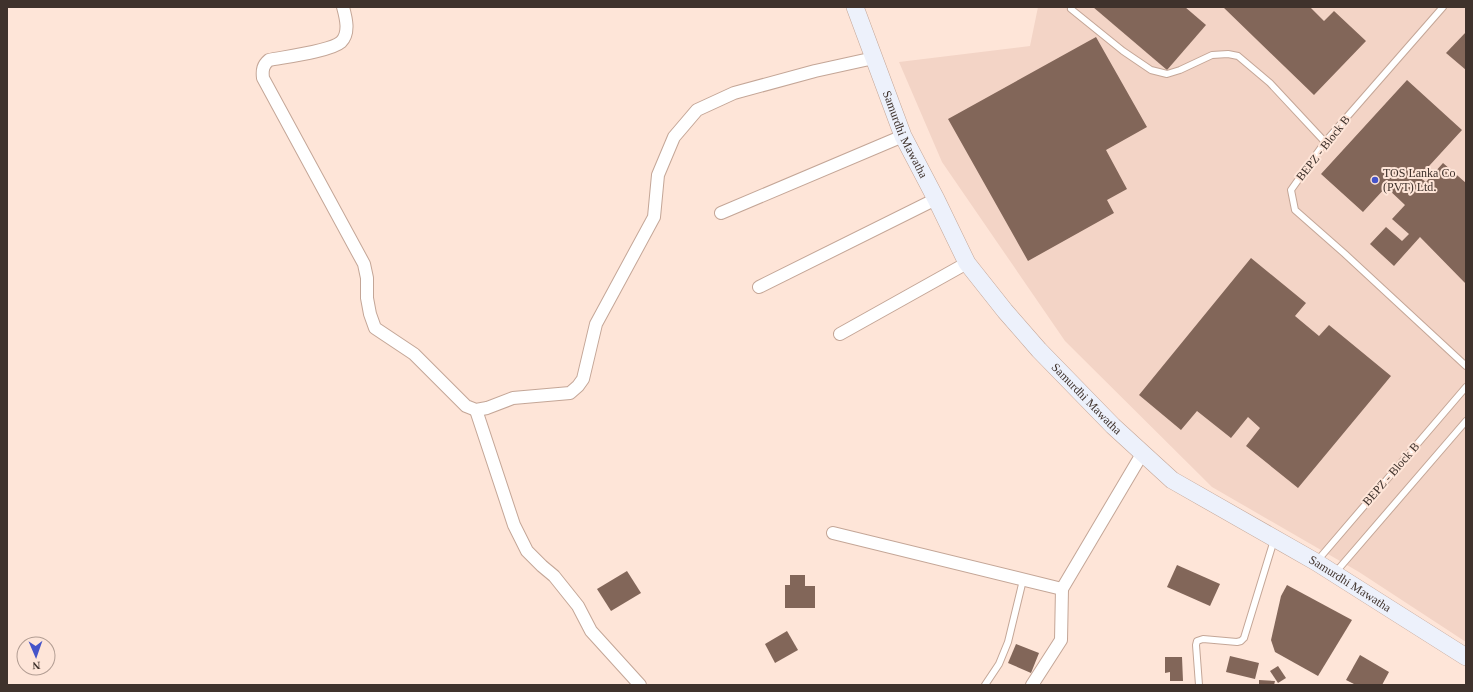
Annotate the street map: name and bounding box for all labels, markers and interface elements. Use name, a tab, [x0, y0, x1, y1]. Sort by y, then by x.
street label: Samurdhi Mawatha	[880, 89, 931, 181]
street label: BEPZ - Block B	[1293, 113, 1353, 183]
place label: TOS Lanka Co (PVT) Ltd.	[1383, 166, 1455, 194]
marker: TOS Lanka Co (PVT) Ltd.	[1370, 175, 1380, 185]
street label: Samurdhi Mawatha	[1049, 360, 1125, 438]
street label: BEPZ - Block B	[1360, 440, 1422, 508]
street label: Samurdhi Mawatha	[1307, 553, 1394, 615]
north arrow	[16, 636, 56, 676]
text: N	[32, 660, 41, 672]

